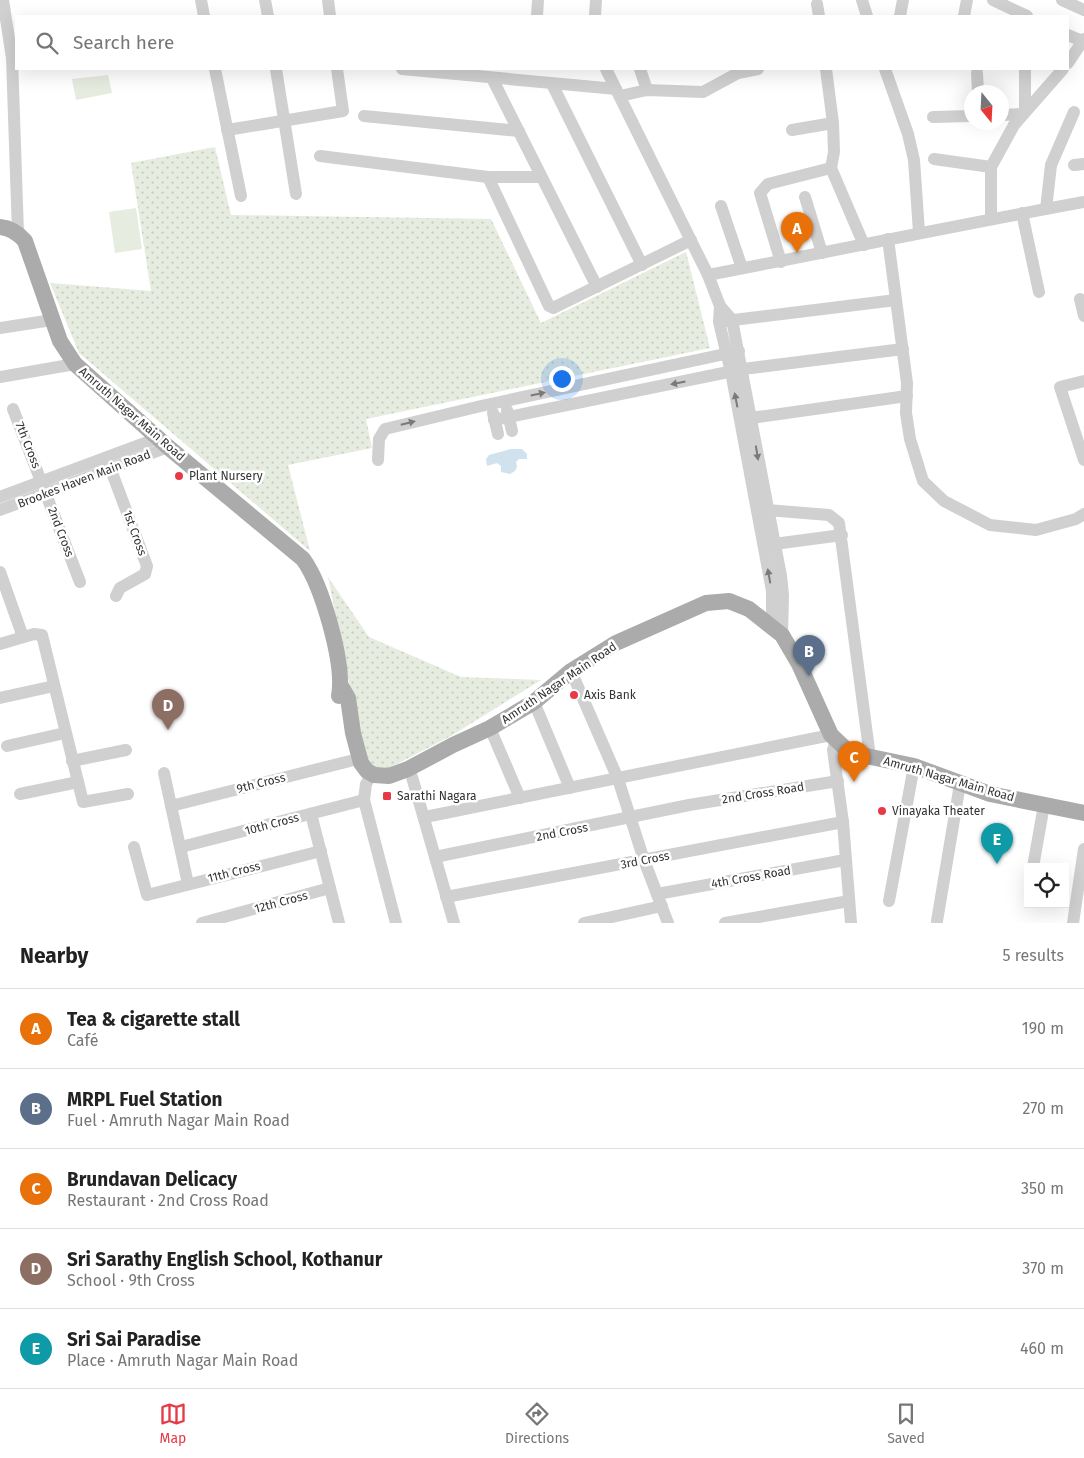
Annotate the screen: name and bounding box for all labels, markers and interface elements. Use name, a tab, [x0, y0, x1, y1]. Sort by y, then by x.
search box	[15, 15, 1069, 70]
icon: search	[33, 29, 61, 57]
text: Search here	[73, 31, 174, 54]
north arrow	[964, 85, 1009, 130]
pin: A	[781, 212, 813, 253]
street label: Amruth Nagar Main Road	[76, 364, 188, 464]
your location	[549, 366, 575, 392]
one-way arrow	[669, 379, 685, 387]
one-way arrow	[530, 390, 545, 398]
one-way arrow	[732, 392, 740, 407]
one-way arrow	[401, 419, 416, 427]
street label: 7th Cross	[12, 420, 44, 471]
one-way arrow	[753, 445, 761, 461]
street label: Brookes Haven Main Road	[16, 447, 152, 511]
place label: Plant Nursery	[189, 469, 263, 483]
marker: Plant Nursery	[173, 470, 185, 482]
street label: 2nd Cross	[45, 505, 77, 559]
street label: 1st Cross	[120, 508, 150, 558]
one-way arrow	[765, 569, 773, 584]
pin: B	[793, 635, 825, 676]
street label: Amruth Nagar Main Road	[499, 639, 619, 727]
place label: Axis Bank	[584, 688, 637, 702]
pin: D	[152, 689, 184, 730]
marker: Axis Bank	[568, 689, 580, 701]
pin: C	[838, 741, 870, 782]
street label: Amruth Nagar Main Road	[882, 754, 1016, 804]
street label: 9th Cross	[235, 770, 287, 796]
street label: 2nd Cross Road	[721, 780, 805, 806]
place label: Sarathi Nagara	[397, 789, 477, 803]
marker: Sarathi Nagara	[381, 790, 393, 802]
place label: Vinayaka Theater	[892, 804, 985, 818]
marker: Vinayaka Theater	[876, 805, 888, 817]
street label: 10th Cross	[243, 810, 301, 838]
street label: 2nd Cross	[535, 820, 589, 844]
pin: E	[981, 823, 1013, 864]
street label: 3rd Cross	[619, 848, 671, 872]
street label: 11th Cross	[206, 859, 262, 885]
street label: 4th Cross Road	[710, 863, 792, 891]
map controls	[1024, 863, 1069, 908]
button: locate	[1024, 863, 1069, 908]
street label: 12th Cross	[253, 888, 310, 916]
text: Nearby	[20, 943, 88, 969]
text: 5 results	[1003, 946, 1064, 965]
text: Tea & cigarette stall	[67, 1008, 240, 1031]
text: A	[31, 1019, 41, 1038]
text: 190 m	[1022, 1019, 1064, 1038]
text: Café	[67, 1031, 98, 1050]
text: MRPL Fuel Station	[67, 1088, 223, 1111]
text: B	[31, 1099, 41, 1118]
text: 270 m	[1022, 1099, 1064, 1118]
text: Fuel · Amruth Nagar Main Road	[67, 1111, 290, 1130]
text: Brundavan Delicacy	[67, 1168, 237, 1191]
text: C	[31, 1179, 41, 1198]
text: 350 m	[1021, 1179, 1064, 1198]
text: Restaurant · 2nd Cross Road	[67, 1191, 269, 1210]
text: Sri Sarathy English School, Kothanur	[67, 1248, 382, 1271]
text: D	[31, 1259, 41, 1278]
text: 370 m	[1022, 1259, 1064, 1278]
text: School · 9th Cross	[67, 1271, 195, 1290]
text: Sri Sai Paradise	[67, 1328, 201, 1351]
text: E	[32, 1339, 40, 1358]
text: 460 m	[1020, 1339, 1064, 1358]
text: Place · Amruth Nagar Main Road	[67, 1351, 298, 1370]
tab: Map	[159, 1400, 187, 1447]
tab: Directions	[505, 1400, 569, 1447]
tab: Saved	[887, 1400, 925, 1447]

